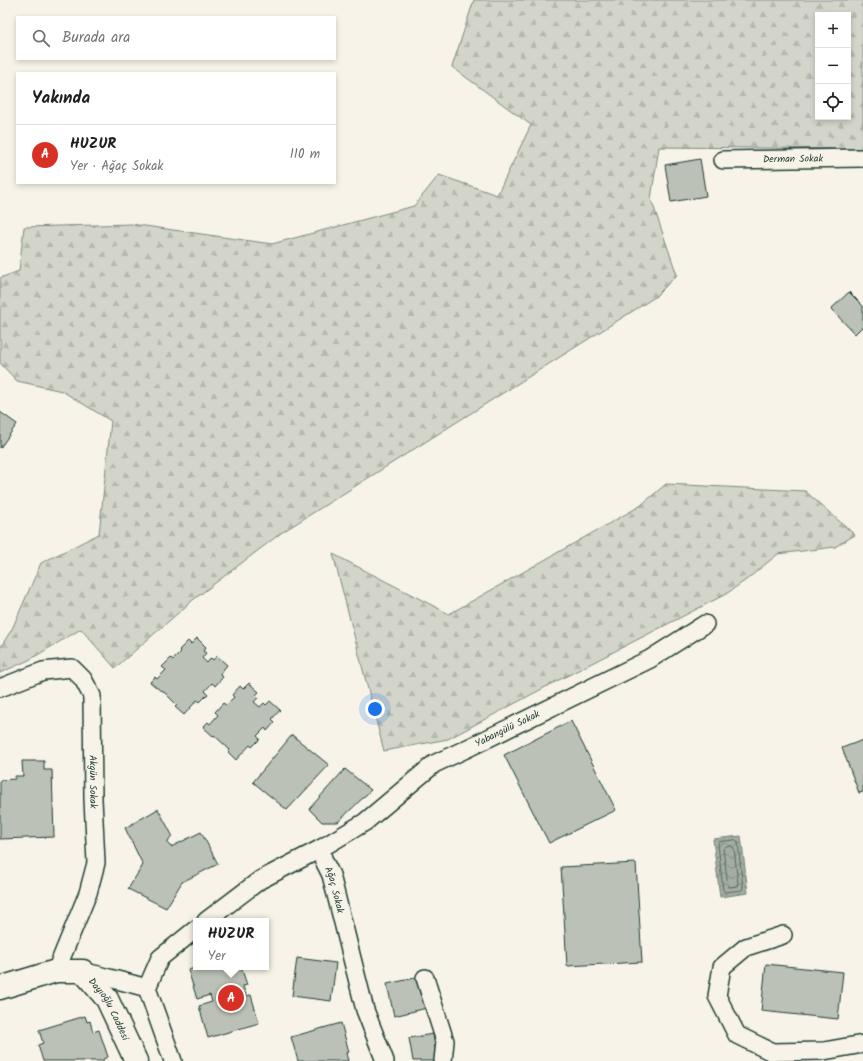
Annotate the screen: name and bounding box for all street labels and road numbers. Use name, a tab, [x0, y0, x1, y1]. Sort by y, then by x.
street label: Derman Sokak	[763, 151, 824, 167]
street label: Yabangülü Sokak	[472, 706, 543, 751]
street label: Akgün Sokak	[85, 755, 101, 809]
street label: Ağaç Sokak	[320, 864, 348, 915]
street label: Dayıoğlu Caddesi	[84, 974, 134, 1044]

